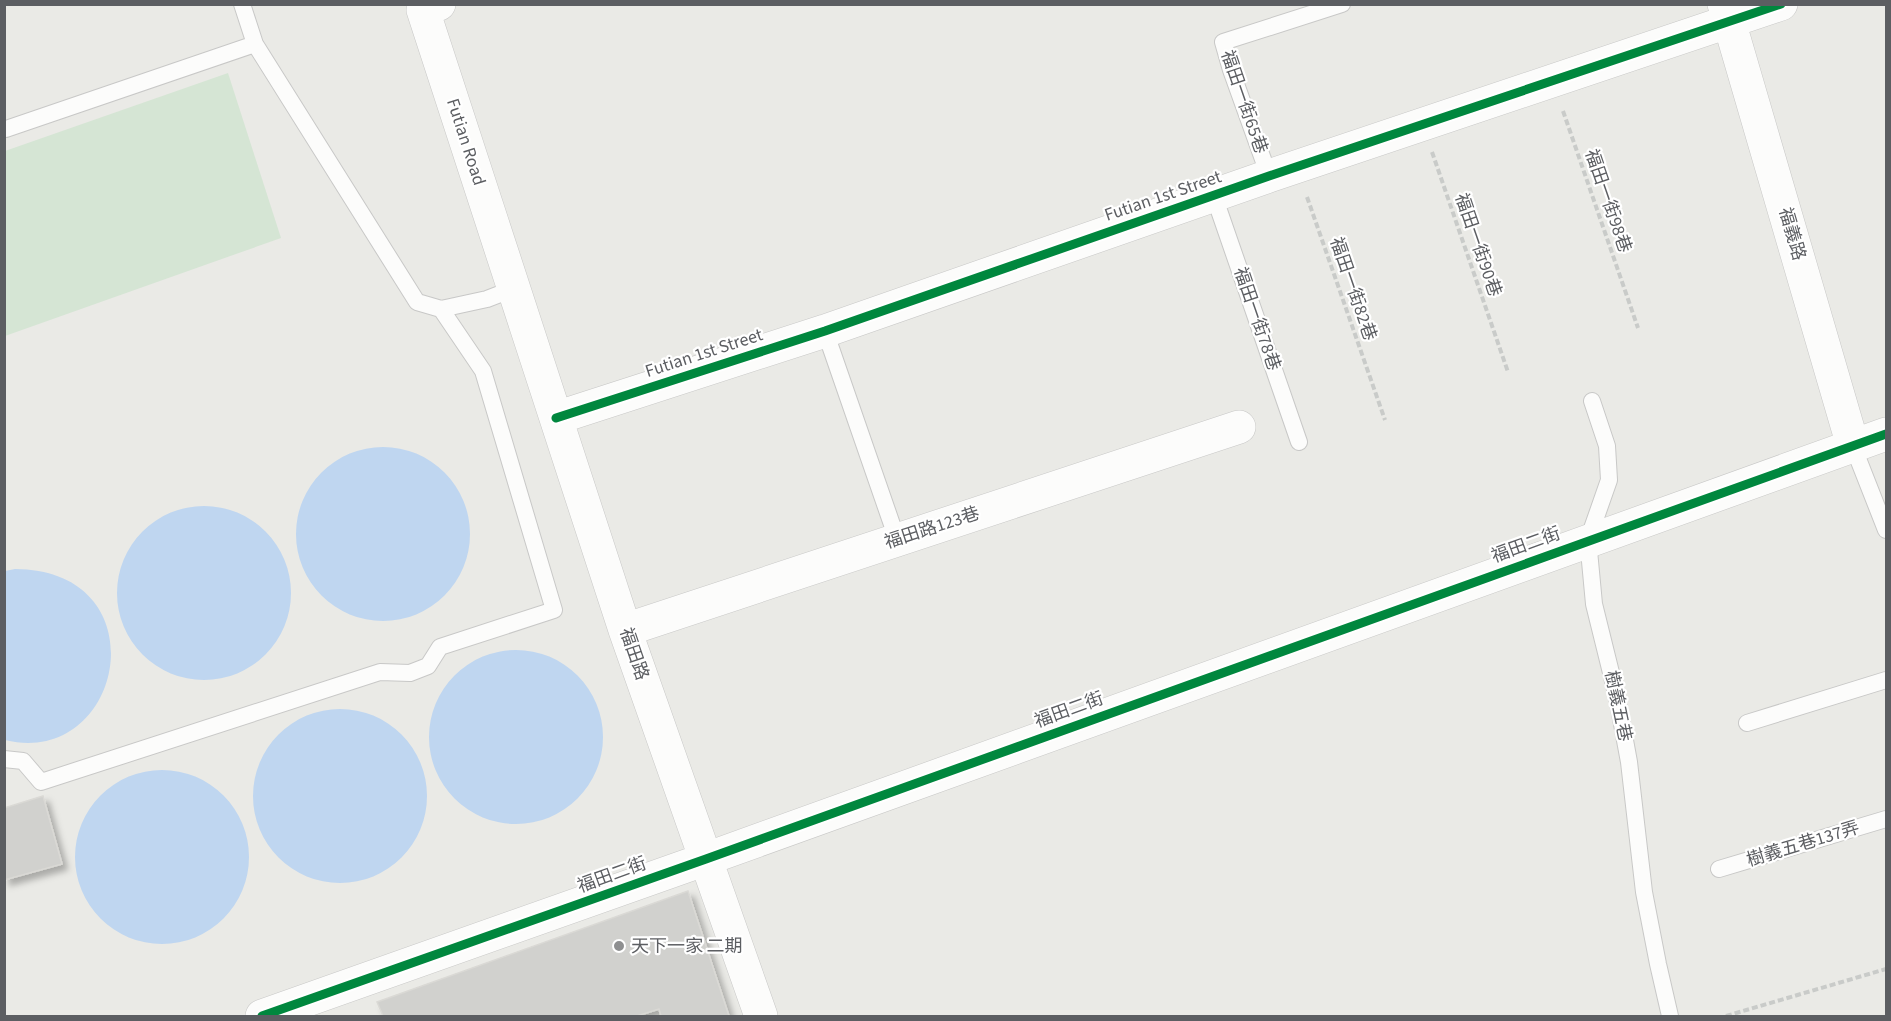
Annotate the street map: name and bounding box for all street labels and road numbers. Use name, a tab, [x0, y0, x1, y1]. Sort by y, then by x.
street label: 福田一街65巷	[1215, 47, 1273, 157]
street label: Futian Road	[440, 95, 492, 189]
street label: 福田一街98巷	[1579, 146, 1637, 256]
street label: Futian 1st Street	[1101, 164, 1225, 228]
street label: 福田一街90巷	[1449, 190, 1507, 300]
street label: 福義路	[1773, 205, 1811, 263]
street label: 福田一街82巷	[1324, 234, 1382, 344]
street label: 福田一街78巷	[1228, 264, 1286, 374]
street label: Futian 1st Street	[642, 322, 766, 384]
street label: 福田路123巷	[881, 501, 983, 555]
street label: 福田二街	[1488, 521, 1564, 569]
street label: 福田路	[613, 624, 655, 684]
street label: 樹義五巷	[1598, 668, 1638, 744]
street label: 福田二街	[1031, 686, 1107, 734]
street label: 樹義五巷137弄	[1743, 815, 1863, 873]
street label: 福田二街	[574, 851, 650, 899]

